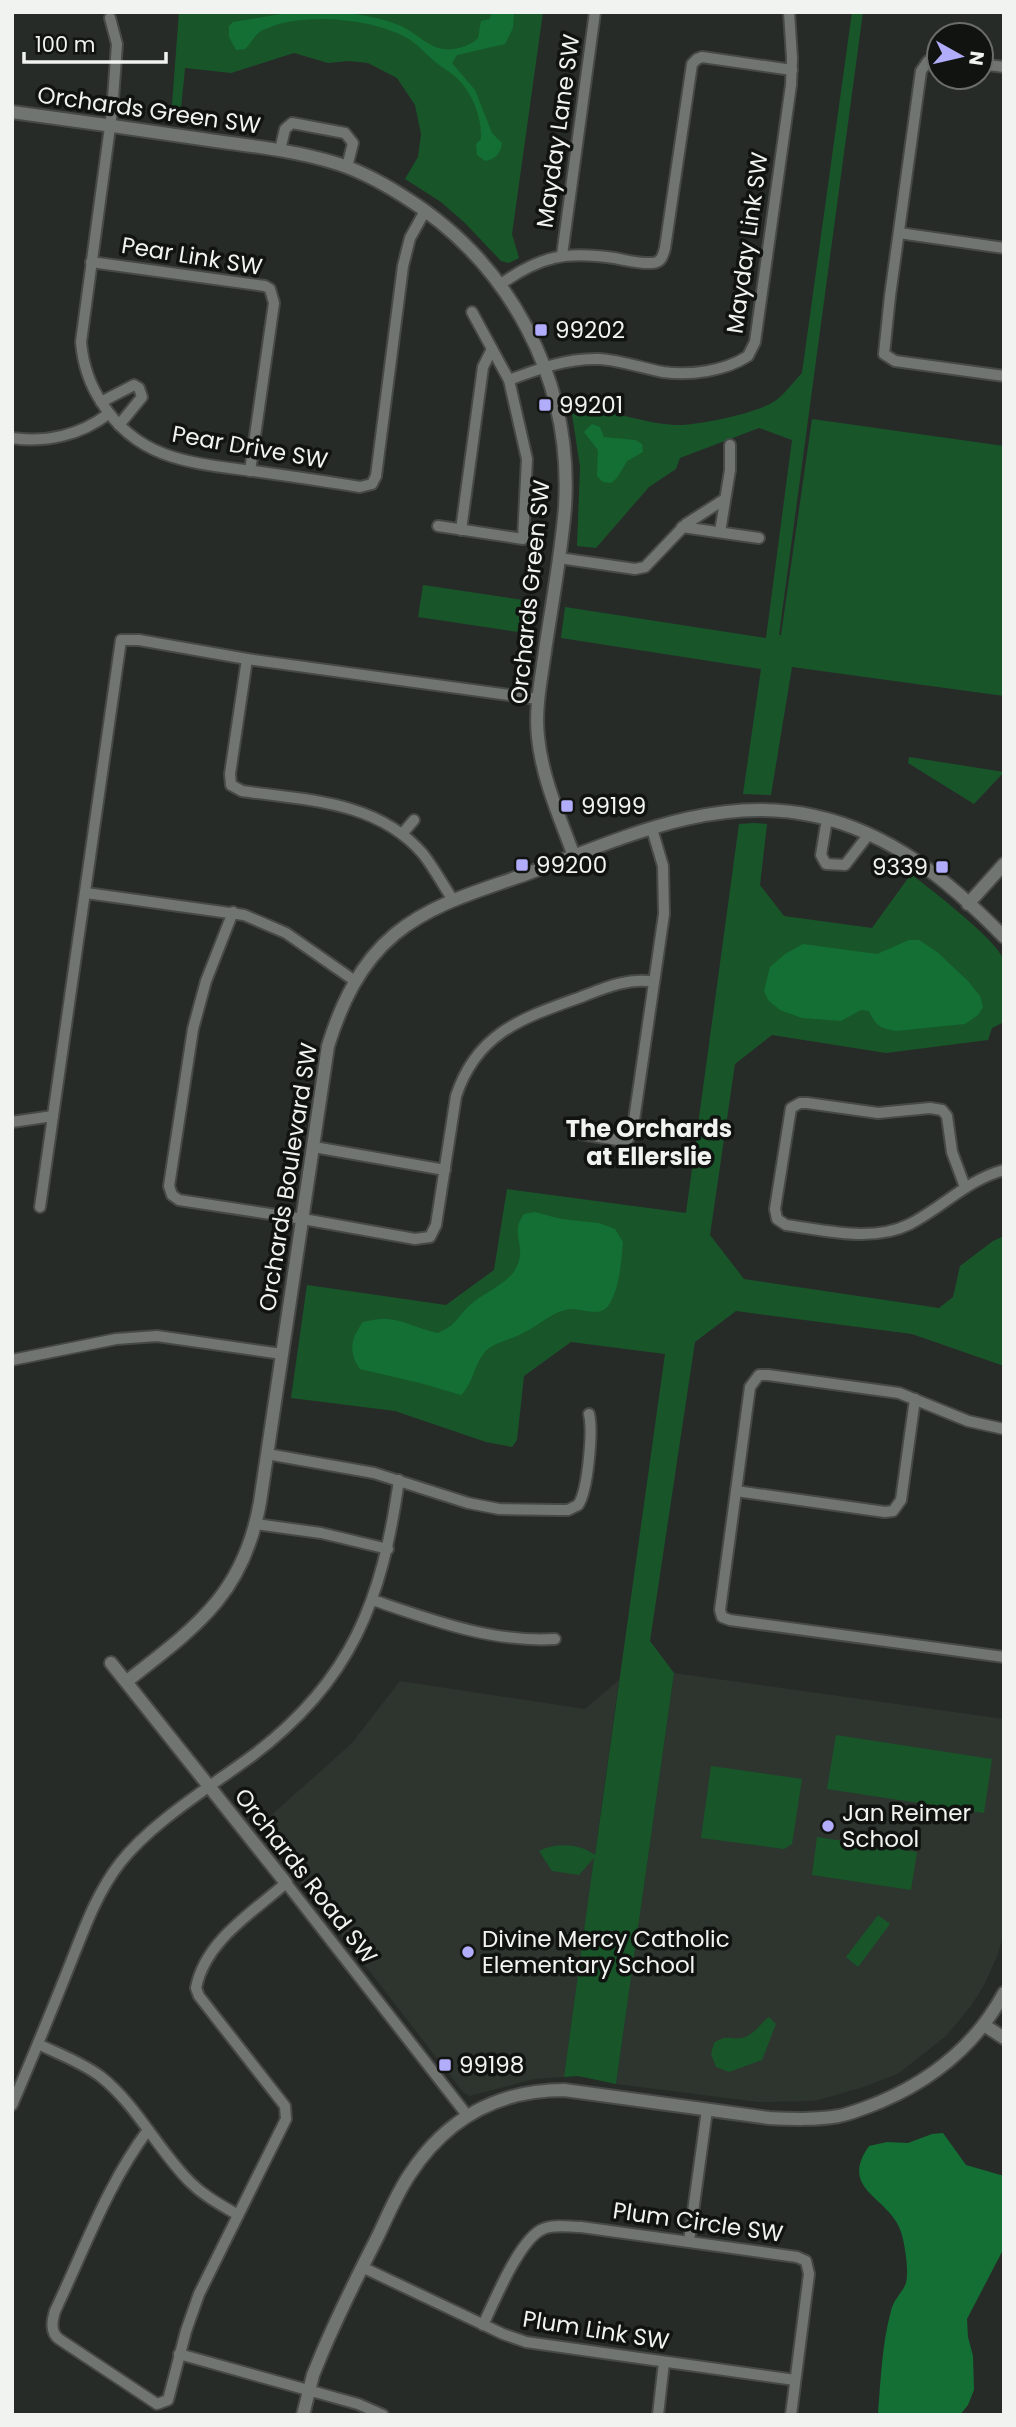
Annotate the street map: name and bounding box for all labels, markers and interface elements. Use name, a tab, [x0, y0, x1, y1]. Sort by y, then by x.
scale bar	[24, 21, 166, 65]
north arrow	[925, 21, 995, 91]
text: 100 m	[35, 30, 95, 59]
street label: Mayday Lane SW	[529, 32, 587, 230]
text: N	[962, 49, 991, 67]
street label: Orchards Green SW	[35, 79, 263, 141]
street label: Mayday Link SW	[718, 150, 776, 336]
street label: Pear Link SW	[119, 229, 265, 283]
place label: 99202	[555, 314, 625, 346]
marker: 99202	[533, 322, 549, 338]
place label: 99201	[559, 389, 623, 421]
marker: 99201	[537, 397, 553, 413]
street label: Pear Drive SW	[170, 418, 330, 476]
street label: Orchards Green SW	[502, 478, 558, 706]
place label: 99199	[581, 790, 646, 822]
marker: 99199	[559, 798, 575, 814]
place label: 99200	[536, 849, 607, 881]
place label: 9339	[872, 851, 928, 883]
marker: 99200	[514, 857, 530, 873]
marker: 9339	[934, 859, 950, 875]
street label: Orchards Boulevard SW	[251, 1041, 325, 1313]
district label: The Orchards at Ellerslie	[566, 1112, 732, 1173]
street label: Orchards Road SW	[227, 1781, 385, 1971]
place label: Jan Reimer School	[842, 1797, 971, 1855]
marker: Jan Reimer School	[820, 1818, 836, 1834]
place label: Divine Mercy Catholic Elementary School	[482, 1923, 730, 1981]
marker: Divine Mercy Catholic Elementary School	[460, 1944, 476, 1960]
place label: 99198	[459, 2049, 524, 2081]
marker: 99198	[437, 2057, 453, 2073]
street label: Plum Circle SW	[611, 2194, 785, 2250]
street label: Plum Link SW	[521, 2303, 671, 2357]

